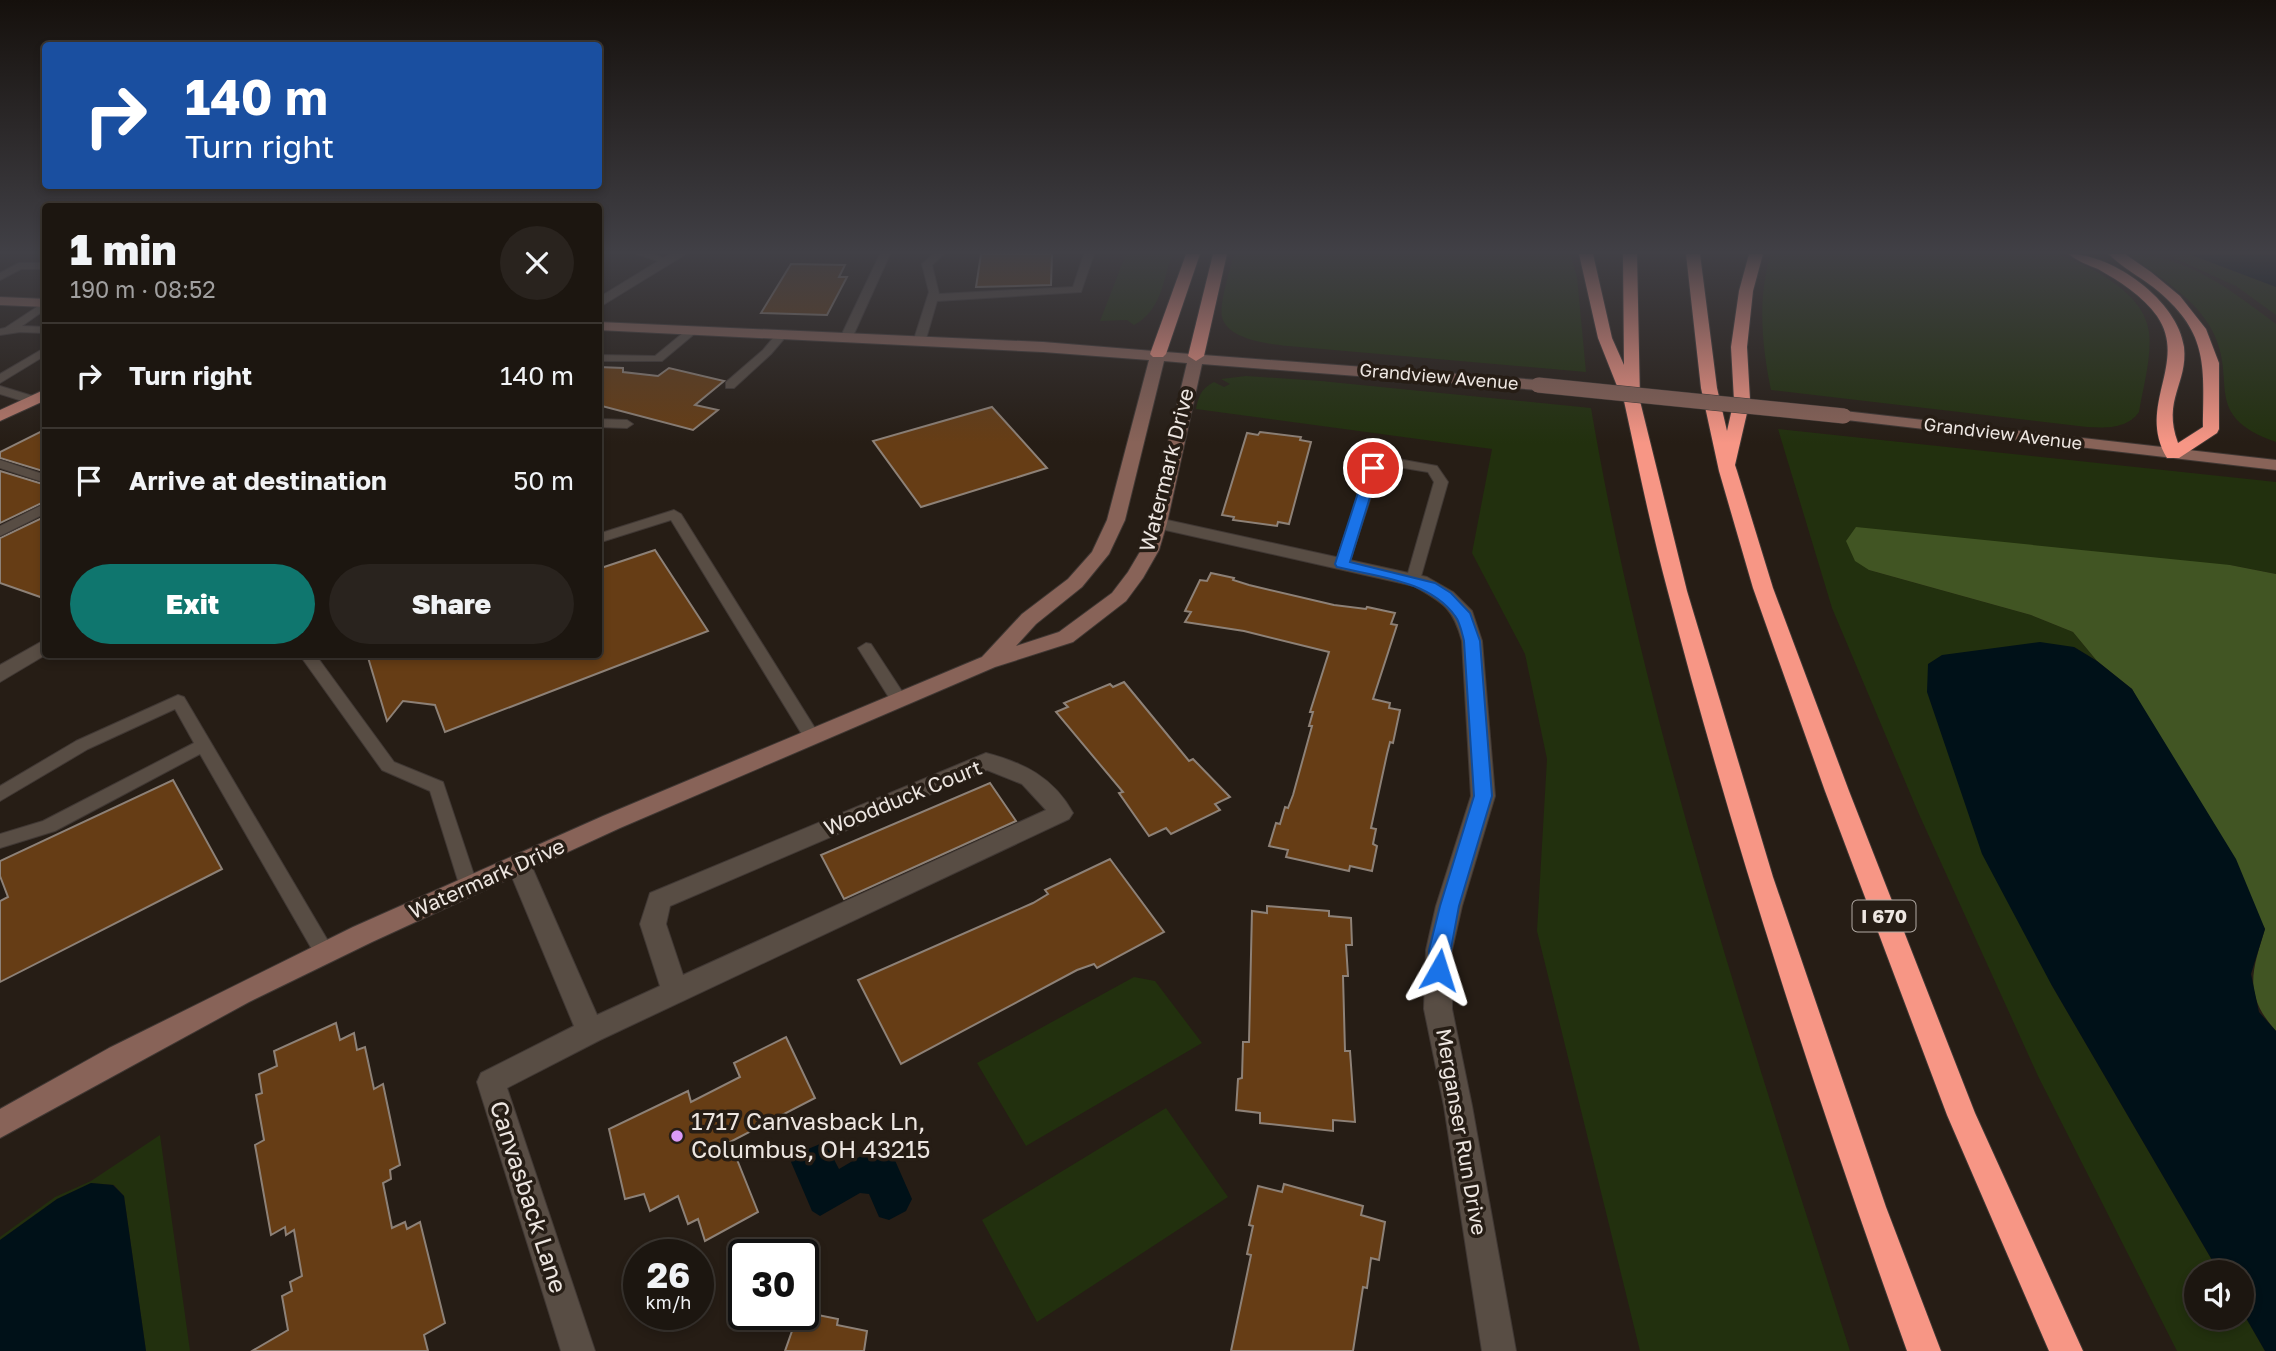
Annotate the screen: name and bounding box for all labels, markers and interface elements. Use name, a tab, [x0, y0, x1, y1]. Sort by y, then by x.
text: 140 m	[185, 67, 328, 126]
icon: right	[70, 70, 161, 161]
text: Turn right	[185, 127, 334, 165]
text: 1 min	[70, 224, 177, 274]
button: close	[500, 226, 574, 300]
text: 190 m · 08:52	[70, 275, 216, 303]
icon: right	[70, 357, 108, 395]
street label: Grandview Avenue	[1359, 358, 1520, 394]
text: Turn right	[129, 360, 252, 391]
text: 140 m	[500, 360, 574, 391]
street label: Watermark Drive	[1133, 385, 1199, 554]
street label: Grandview Avenue	[1923, 412, 2084, 454]
pin	[1343, 438, 1403, 498]
icon: arrive	[1354, 449, 1392, 487]
icon: arrive	[70, 462, 108, 500]
text: Arrive at destination	[129, 465, 387, 496]
text: 50 m	[513, 465, 574, 496]
button: Exit	[70, 564, 315, 644]
button: Share	[329, 564, 574, 644]
street label: Woodduck Court	[820, 754, 985, 841]
street label: Watermark Drive	[405, 832, 568, 924]
road number: I 670	[1853, 900, 1916, 932]
position arrow	[1402, 933, 1476, 1007]
street label: Merganser Run Drive	[1431, 1026, 1493, 1237]
street label: Canvasback Lane	[485, 1097, 574, 1296]
place label: 1717 Canvasback Ln, Columbus, OH 43215	[691, 1106, 931, 1163]
marker: 1717 Canvasback Ln, Columbus, OH 43215	[669, 1128, 685, 1144]
speed limit sign: 30	[728, 1239, 819, 1330]
text: 26	[647, 1254, 690, 1296]
map controls	[2184, 1260, 2254, 1330]
button: sound	[2184, 1260, 2254, 1330]
text: km/h	[646, 1291, 691, 1313]

